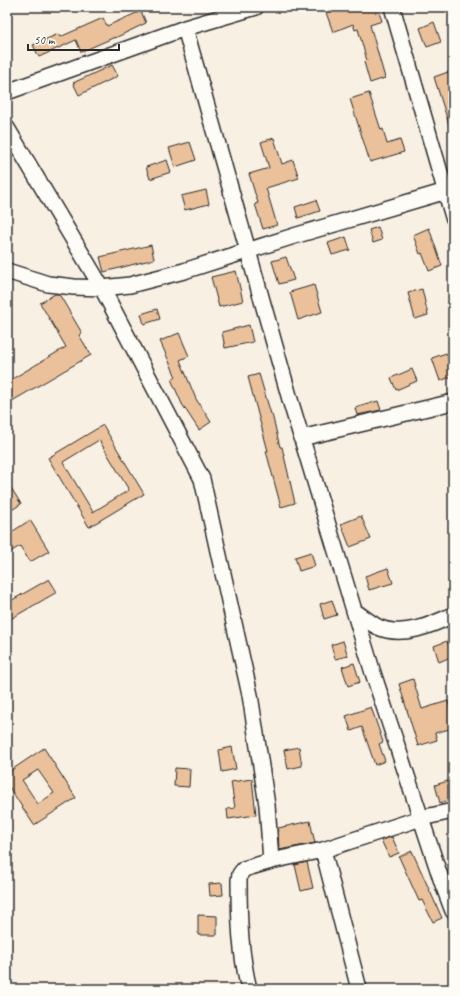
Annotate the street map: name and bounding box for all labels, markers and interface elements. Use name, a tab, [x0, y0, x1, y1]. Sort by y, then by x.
scale bar	[28, 26, 119, 52]
text: 50 m	[34, 32, 56, 48]

